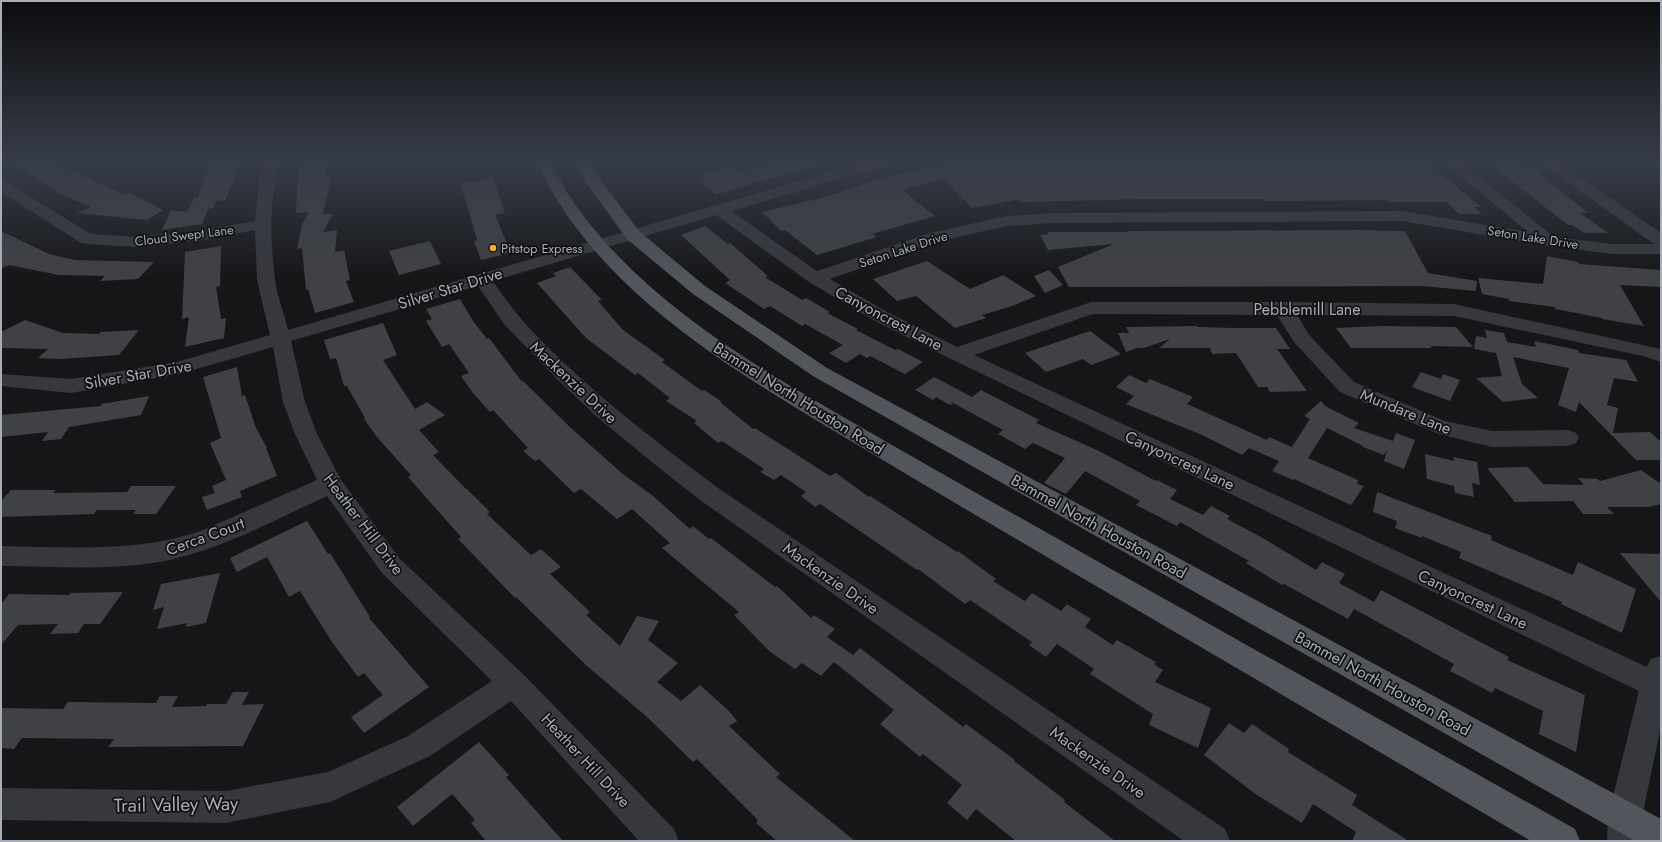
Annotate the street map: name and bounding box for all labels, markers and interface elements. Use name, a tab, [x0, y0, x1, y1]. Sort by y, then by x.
street label: Cloud Swept Lane	[133, 220, 235, 251]
street label: Seton Lake Drive	[1486, 221, 1580, 254]
street label: Seton Lake Drive	[857, 226, 950, 273]
place label: Pitstop Express	[501, 239, 583, 258]
marker: Pitstop Express	[488, 243, 498, 253]
street label: Silver Star Drive	[395, 262, 505, 315]
street label: Canyoncrest Lane	[831, 280, 947, 356]
street label: Pebblemill Lane	[1253, 298, 1361, 321]
street label: Mackenzie Drive	[525, 336, 622, 429]
street label: Bammel North Houston Road	[709, 336, 888, 460]
street label: Silver Star Drive	[83, 354, 193, 395]
street label: Mundare Lane	[1357, 383, 1455, 440]
street label: Canyoncrest Lane	[1121, 425, 1238, 496]
street label: Heather Hill Drive	[318, 469, 409, 580]
street label: Bammel North Houston Road	[1007, 469, 1191, 584]
street label: Cerca Court	[163, 512, 248, 561]
street label: Mackenzie Drive	[778, 537, 883, 620]
street label: Canyoncrest Lane	[1414, 564, 1531, 635]
street label: Bammel North Houston Road	[1291, 626, 1475, 741]
street label: Heather Hill Drive	[536, 708, 635, 813]
street label: Mackenzie Drive	[1045, 721, 1150, 804]
street label: Trail Valley Way	[114, 790, 239, 819]

